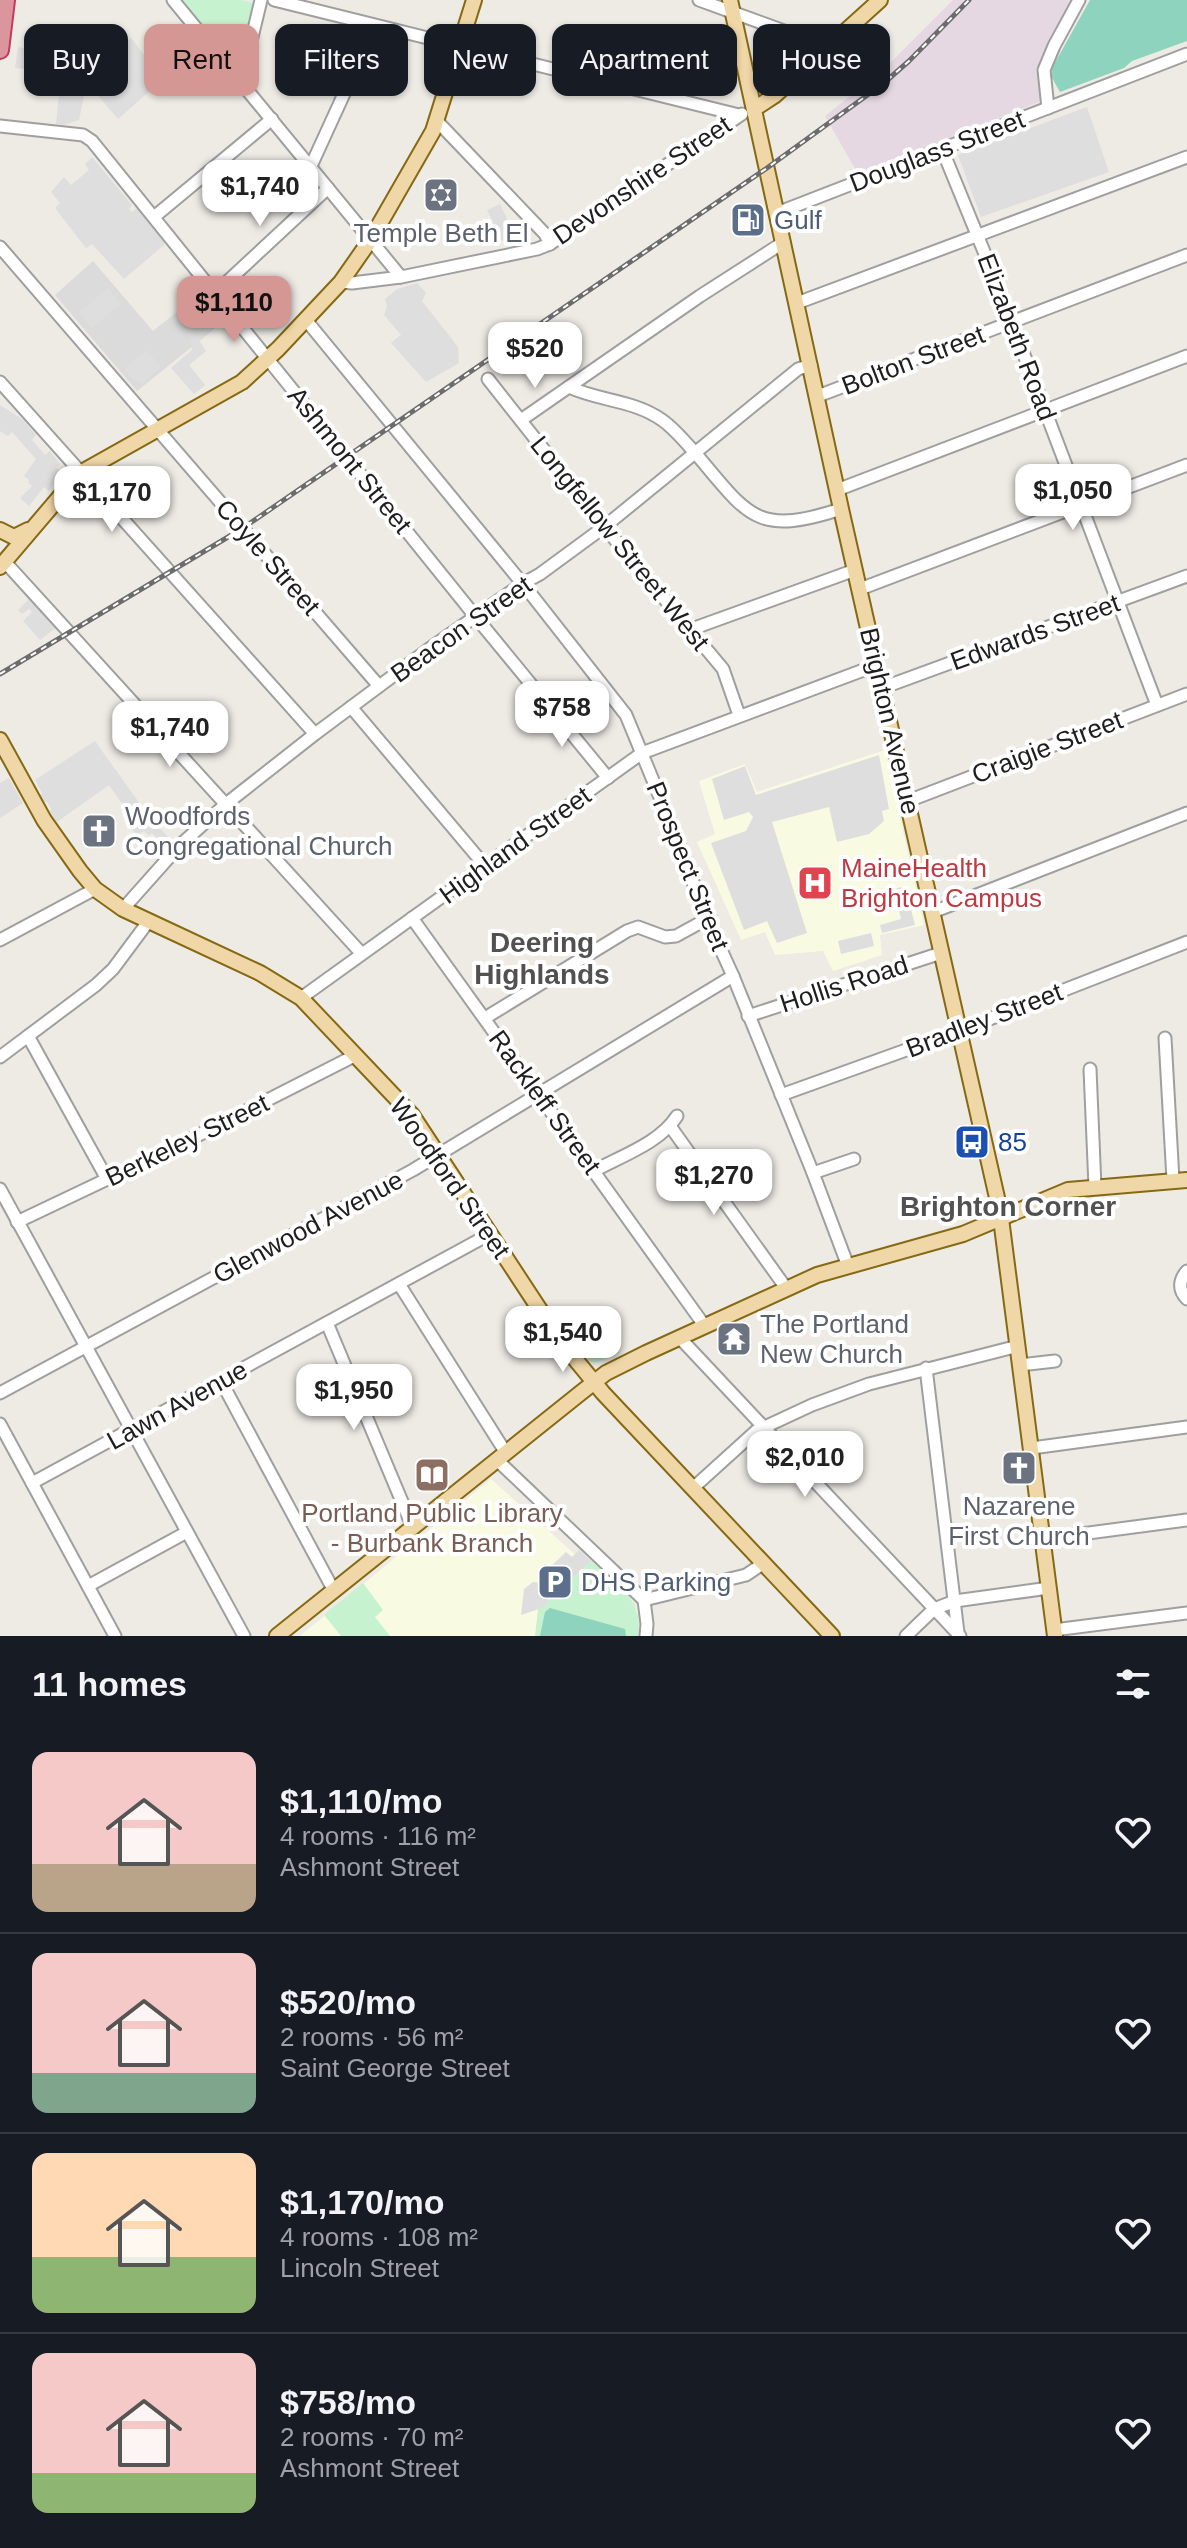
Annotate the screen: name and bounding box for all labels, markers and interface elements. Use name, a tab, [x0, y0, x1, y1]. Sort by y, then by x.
chip: Buy	[24, 24, 128, 96]
chip: Rent	[144, 24, 259, 96]
chip: Filters	[275, 24, 408, 96]
chip: New	[424, 24, 536, 96]
chip: Apartment	[552, 24, 737, 96]
chip: House	[753, 24, 890, 96]
street label: Douglass Street	[845, 104, 1029, 198]
street label: Devonshire Street	[547, 109, 737, 251]
pin: $1,740	[195, 160, 325, 228]
text: $1,740	[220, 171, 300, 201]
synagogue icon: Temple Beth El	[422, 176, 460, 214]
fuel station icon: Gulf	[729, 201, 767, 239]
place label: Gulf	[774, 205, 822, 235]
place label: Temple Beth El	[354, 218, 528, 248]
street label: Elizabeth Road	[971, 249, 1063, 425]
pin: $1,110	[169, 276, 299, 344]
text: $1,110	[195, 287, 273, 317]
street label: Bolton Street	[837, 319, 989, 401]
pin: $520	[488, 322, 582, 390]
text: $520	[506, 333, 564, 363]
street label: Ashmont Street	[282, 381, 419, 540]
street label: Longfellow Street West	[524, 430, 716, 657]
pin: $1,050	[1008, 464, 1138, 532]
pin: $1,170	[47, 466, 177, 534]
text: $1,050	[1033, 475, 1113, 505]
text: $1,170	[72, 477, 152, 507]
street label: Coyle Street	[210, 493, 327, 621]
street label: Beacon Street	[385, 569, 538, 689]
street label: Edwards Street	[946, 587, 1124, 676]
street label: Brighton Avenue	[854, 625, 926, 817]
pin: $758	[515, 681, 609, 749]
text: $758	[533, 692, 591, 722]
pin: $1,740	[105, 701, 235, 769]
street label: Craigie Street	[967, 704, 1127, 789]
text: $1,740	[130, 712, 210, 742]
street label: Prospect Street	[641, 777, 736, 955]
street label: Highland Street	[434, 780, 597, 910]
place label: Woodfords Congregational Church	[125, 801, 392, 861]
church icon: Woodfords Congregational Church	[80, 812, 118, 850]
place label: MaineHealth Brighton Campus	[841, 853, 1042, 913]
hospital icon: MaineHealth Brighton Campus	[796, 864, 834, 902]
district label: Deering Highlands	[474, 927, 610, 990]
street label: Hollis Road	[776, 949, 912, 1019]
street label: Bradley Street	[902, 976, 1067, 1064]
street label: Rackleff Street	[483, 1024, 608, 1180]
street label: Berkeley Street	[101, 1087, 274, 1192]
street label: Woodford Street	[384, 1092, 517, 1265]
bus stop icon: 85	[953, 1123, 991, 1161]
place label: 85	[998, 1127, 1027, 1157]
pin: $1,270	[649, 1149, 779, 1217]
text: $1,270	[674, 1160, 754, 1190]
street label: Glenwood Avenue	[208, 1164, 408, 1290]
district label: Brighton Corner	[900, 1191, 1116, 1222]
pin: $1,540	[498, 1306, 628, 1374]
place label: The Portland New Church	[760, 1309, 909, 1369]
text: $1,540	[523, 1317, 603, 1347]
temple icon: The Portland New Church	[715, 1320, 753, 1358]
street label: Lawn Avenue	[102, 1354, 252, 1456]
pin: $1,950	[289, 1364, 419, 1432]
text: $1,950	[314, 1375, 394, 1405]
pin: $2,010	[740, 1431, 870, 1499]
text: $2,010	[765, 1442, 845, 1472]
church icon: Nazarene First Church	[1000, 1449, 1038, 1487]
library icon: Portland Public Library - Burbank Branch	[413, 1456, 451, 1494]
place label: Nazarene First Church	[948, 1491, 1090, 1551]
place label: Portland Public Library - Burbank Branch	[301, 1498, 563, 1558]
parking icon: DHS Parking	[536, 1563, 574, 1601]
place label: DHS Parking	[581, 1567, 731, 1597]
icon: filters	[1111, 1662, 1155, 1706]
text: 11 homes	[32, 1665, 187, 1703]
text: $1,110/mo	[280, 1782, 443, 1820]
icon: home	[96, 1784, 192, 1880]
icon: heart	[1111, 1810, 1155, 1854]
text: 4 rooms · 116 m²	[280, 1821, 476, 1851]
text: Ashmont Street	[280, 1852, 459, 1882]
text: $520/mo	[280, 1983, 416, 2021]
icon: home	[96, 1985, 192, 2081]
icon: heart	[1111, 2011, 1155, 2055]
text: 2 rooms · 56 m²	[280, 2022, 464, 2052]
text: Saint George Street	[280, 2053, 510, 2083]
text: $1,170/mo	[280, 2183, 444, 2221]
icon: home	[96, 2185, 192, 2281]
icon: heart	[1111, 2211, 1155, 2255]
text: 4 rooms · 108 m²	[280, 2222, 478, 2252]
text: Lincoln Street	[280, 2253, 439, 2283]
text: $758/mo	[280, 2383, 416, 2421]
icon: home	[96, 2385, 192, 2481]
icon: heart	[1111, 2411, 1155, 2455]
text: 2 rooms · 70 m²	[280, 2422, 464, 2452]
text: Ashmont Street	[280, 2453, 459, 2483]

